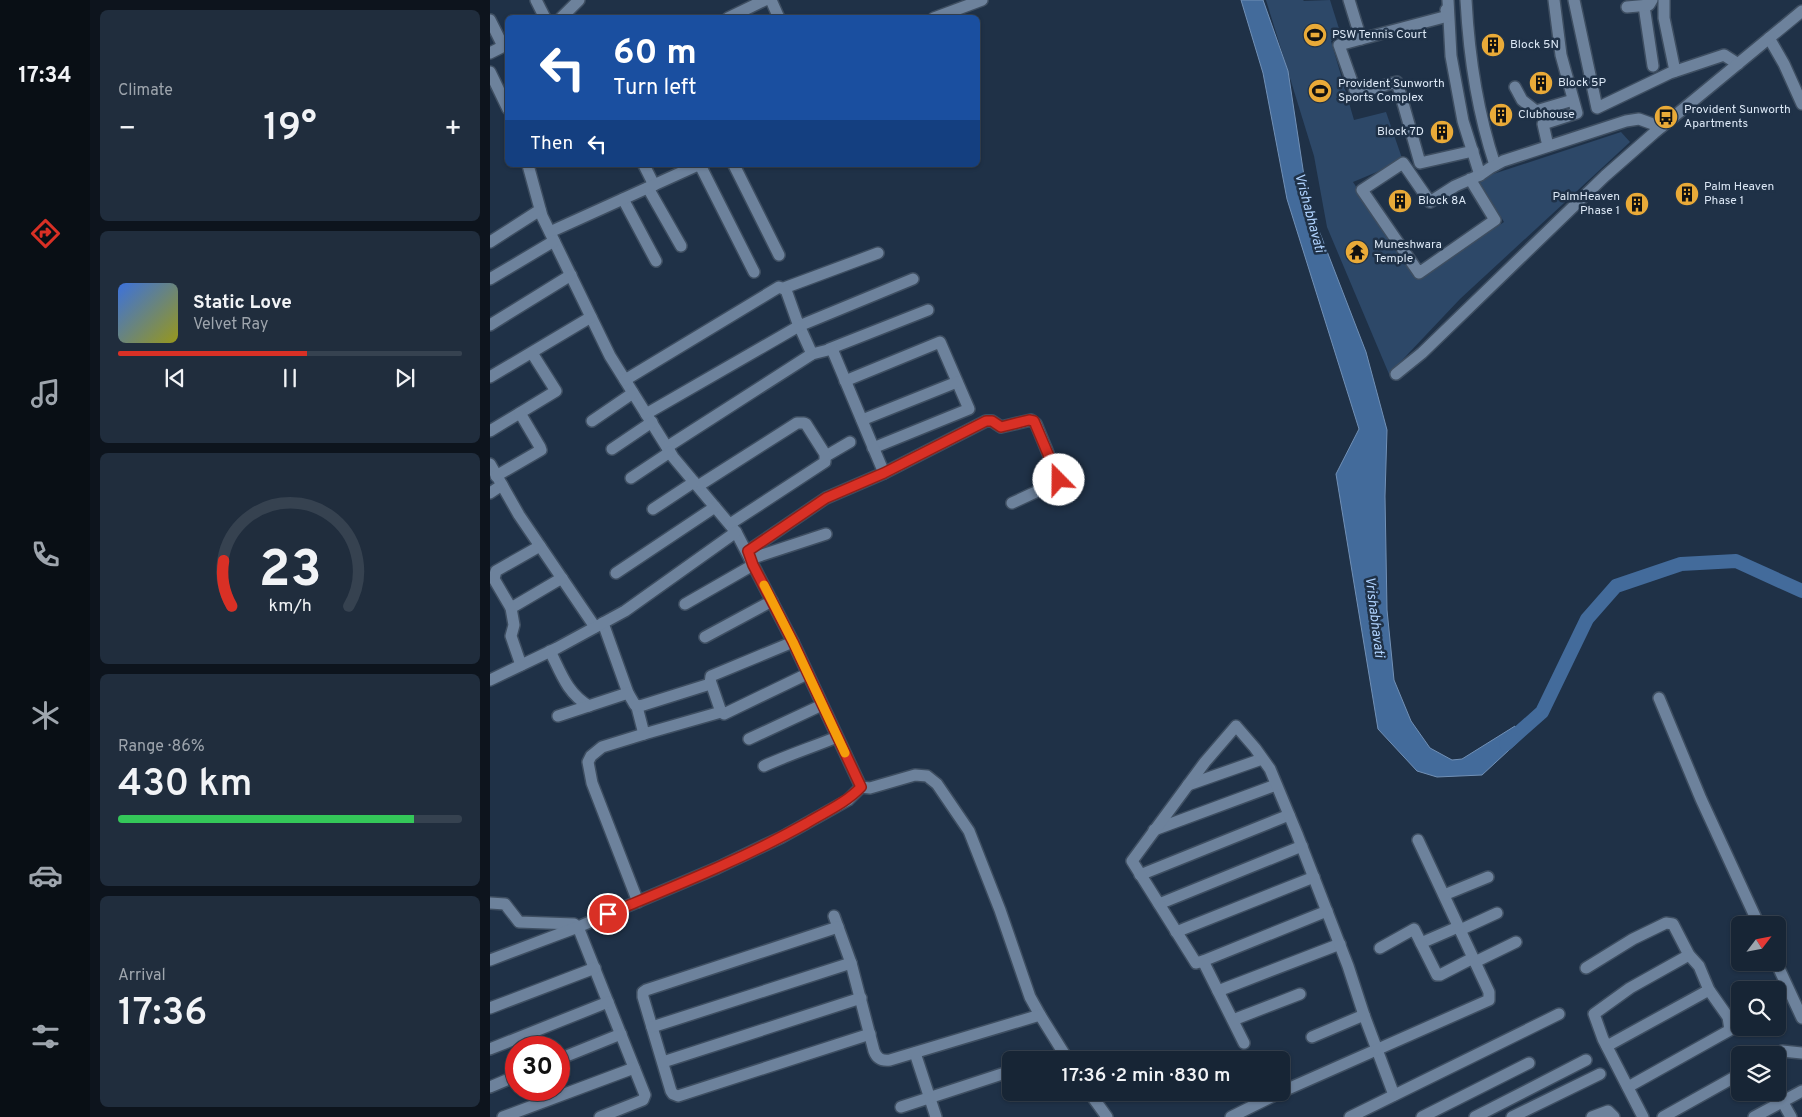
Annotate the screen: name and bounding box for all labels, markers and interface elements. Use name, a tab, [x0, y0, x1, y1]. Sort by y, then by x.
sports icon: PSW Tennis Court	[1302, 22, 1328, 48]
place label: PSW Tennis Court	[1332, 27, 1427, 43]
text: 60 m	[613, 32, 697, 76]
building icon: Block 5N	[1480, 32, 1506, 58]
icon: left	[530, 35, 595, 100]
place label: Block 5N	[1510, 37, 1559, 53]
text: 17:34	[18, 63, 72, 90]
building icon: Block 5P	[1528, 70, 1554, 96]
text: Turn left	[613, 75, 696, 102]
place label: Block 5P	[1558, 75, 1607, 91]
place label: Provident Sunworth Sports Complex	[1338, 76, 1445, 106]
sports icon: Provident Sunworth Sports Complex	[1307, 78, 1333, 104]
text: Climate	[118, 81, 173, 101]
building icon: Clubhouse	[1488, 102, 1514, 128]
place label: Provident Sunworth Apartments	[1684, 102, 1791, 132]
bus stop icon: Provident Sunworth Apartments	[1653, 104, 1679, 130]
text: 19°	[263, 105, 317, 154]
place label: Clubhouse	[1518, 107, 1575, 123]
text: −	[118, 112, 136, 148]
text: +	[444, 112, 462, 148]
building icon: Block 7D	[1429, 119, 1455, 145]
place label: Block 7D	[1377, 124, 1424, 140]
icon: left	[583, 130, 611, 158]
text: Then	[530, 132, 573, 156]
water label: Vrishabhavati	[1290, 171, 1328, 256]
place label: Palm Heaven Phase 1	[1704, 179, 1774, 209]
building icon: Palm Heaven Phase 1	[1674, 181, 1700, 207]
building icon: Block 8A	[1387, 188, 1413, 214]
place label: PalmHeaven Phase 1	[1553, 189, 1620, 219]
building icon: PalmHeaven Phase 1	[1624, 191, 1650, 217]
place label: Block 8A	[1418, 193, 1466, 209]
icon: directions	[28, 216, 63, 251]
place label: Muneshwara Temple	[1374, 237, 1442, 267]
temple icon: Muneshwara Temple	[1344, 239, 1370, 265]
text: Static Love	[193, 291, 292, 315]
text: Velvet Ray	[193, 315, 268, 335]
icon: previous	[161, 364, 189, 392]
icon: pause	[276, 364, 304, 392]
icon: next	[391, 364, 419, 392]
icon: music	[28, 376, 63, 411]
position arrow	[1032, 453, 1084, 505]
icon: phone	[28, 537, 63, 572]
text: 23	[259, 539, 321, 605]
water label: Vrishabhavati	[1361, 575, 1388, 660]
text: km/h	[268, 595, 312, 618]
icon: climate	[28, 698, 63, 733]
text: Range · 86%	[118, 737, 205, 757]
text: 430 km	[118, 761, 253, 810]
icon: car	[28, 858, 63, 893]
pin	[587, 893, 629, 935]
icon: arrive	[594, 900, 622, 928]
north arrow	[1731, 916, 1786, 971]
map controls	[1731, 916, 1786, 1101]
text: Arrival	[118, 966, 166, 986]
button: search	[1731, 981, 1786, 1036]
text: 17:36	[118, 990, 207, 1039]
icon: filters	[28, 1019, 63, 1054]
speed limit sign: 30	[505, 1036, 570, 1101]
button: layers	[1731, 1046, 1786, 1101]
text: 17:36 · 2 min · 830 m	[1062, 1064, 1230, 1088]

